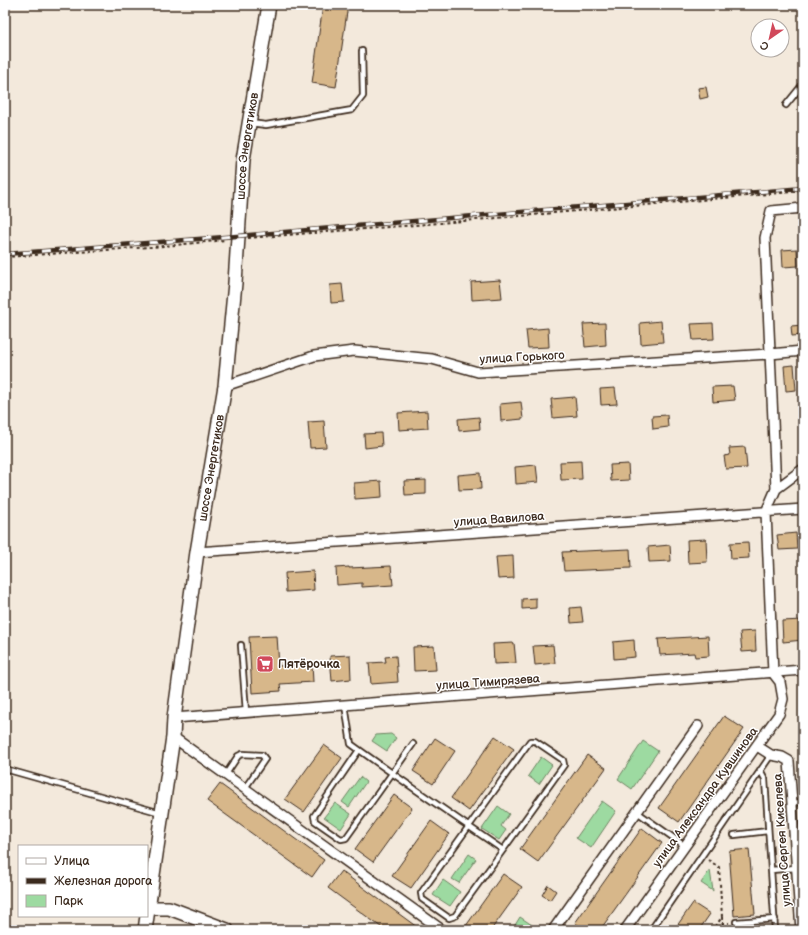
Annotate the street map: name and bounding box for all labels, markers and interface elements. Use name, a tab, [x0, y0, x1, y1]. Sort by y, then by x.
north arrow	[750, 18, 790, 58]
text: С	[758, 38, 771, 53]
street label: шоссе Энергетиков	[233, 91, 262, 200]
street label: улица Горького	[479, 348, 565, 367]
street label: шоссе Энергетиков	[195, 413, 228, 522]
street label: улица Вавилова	[453, 509, 545, 530]
supermarket icon: Пятёрочка	[255, 654, 275, 674]
place label: Пятёрочка	[278, 657, 341, 672]
street label: улица Тимирязева	[436, 671, 540, 694]
street label: улица Александра Кувшинова	[650, 724, 761, 870]
street label: улица Сергея Киселева	[770, 773, 795, 907]
legend	[18, 845, 148, 917]
text: Улица	[54, 854, 90, 869]
text: Железная дорога	[54, 874, 152, 889]
text: Парк	[54, 894, 84, 909]

